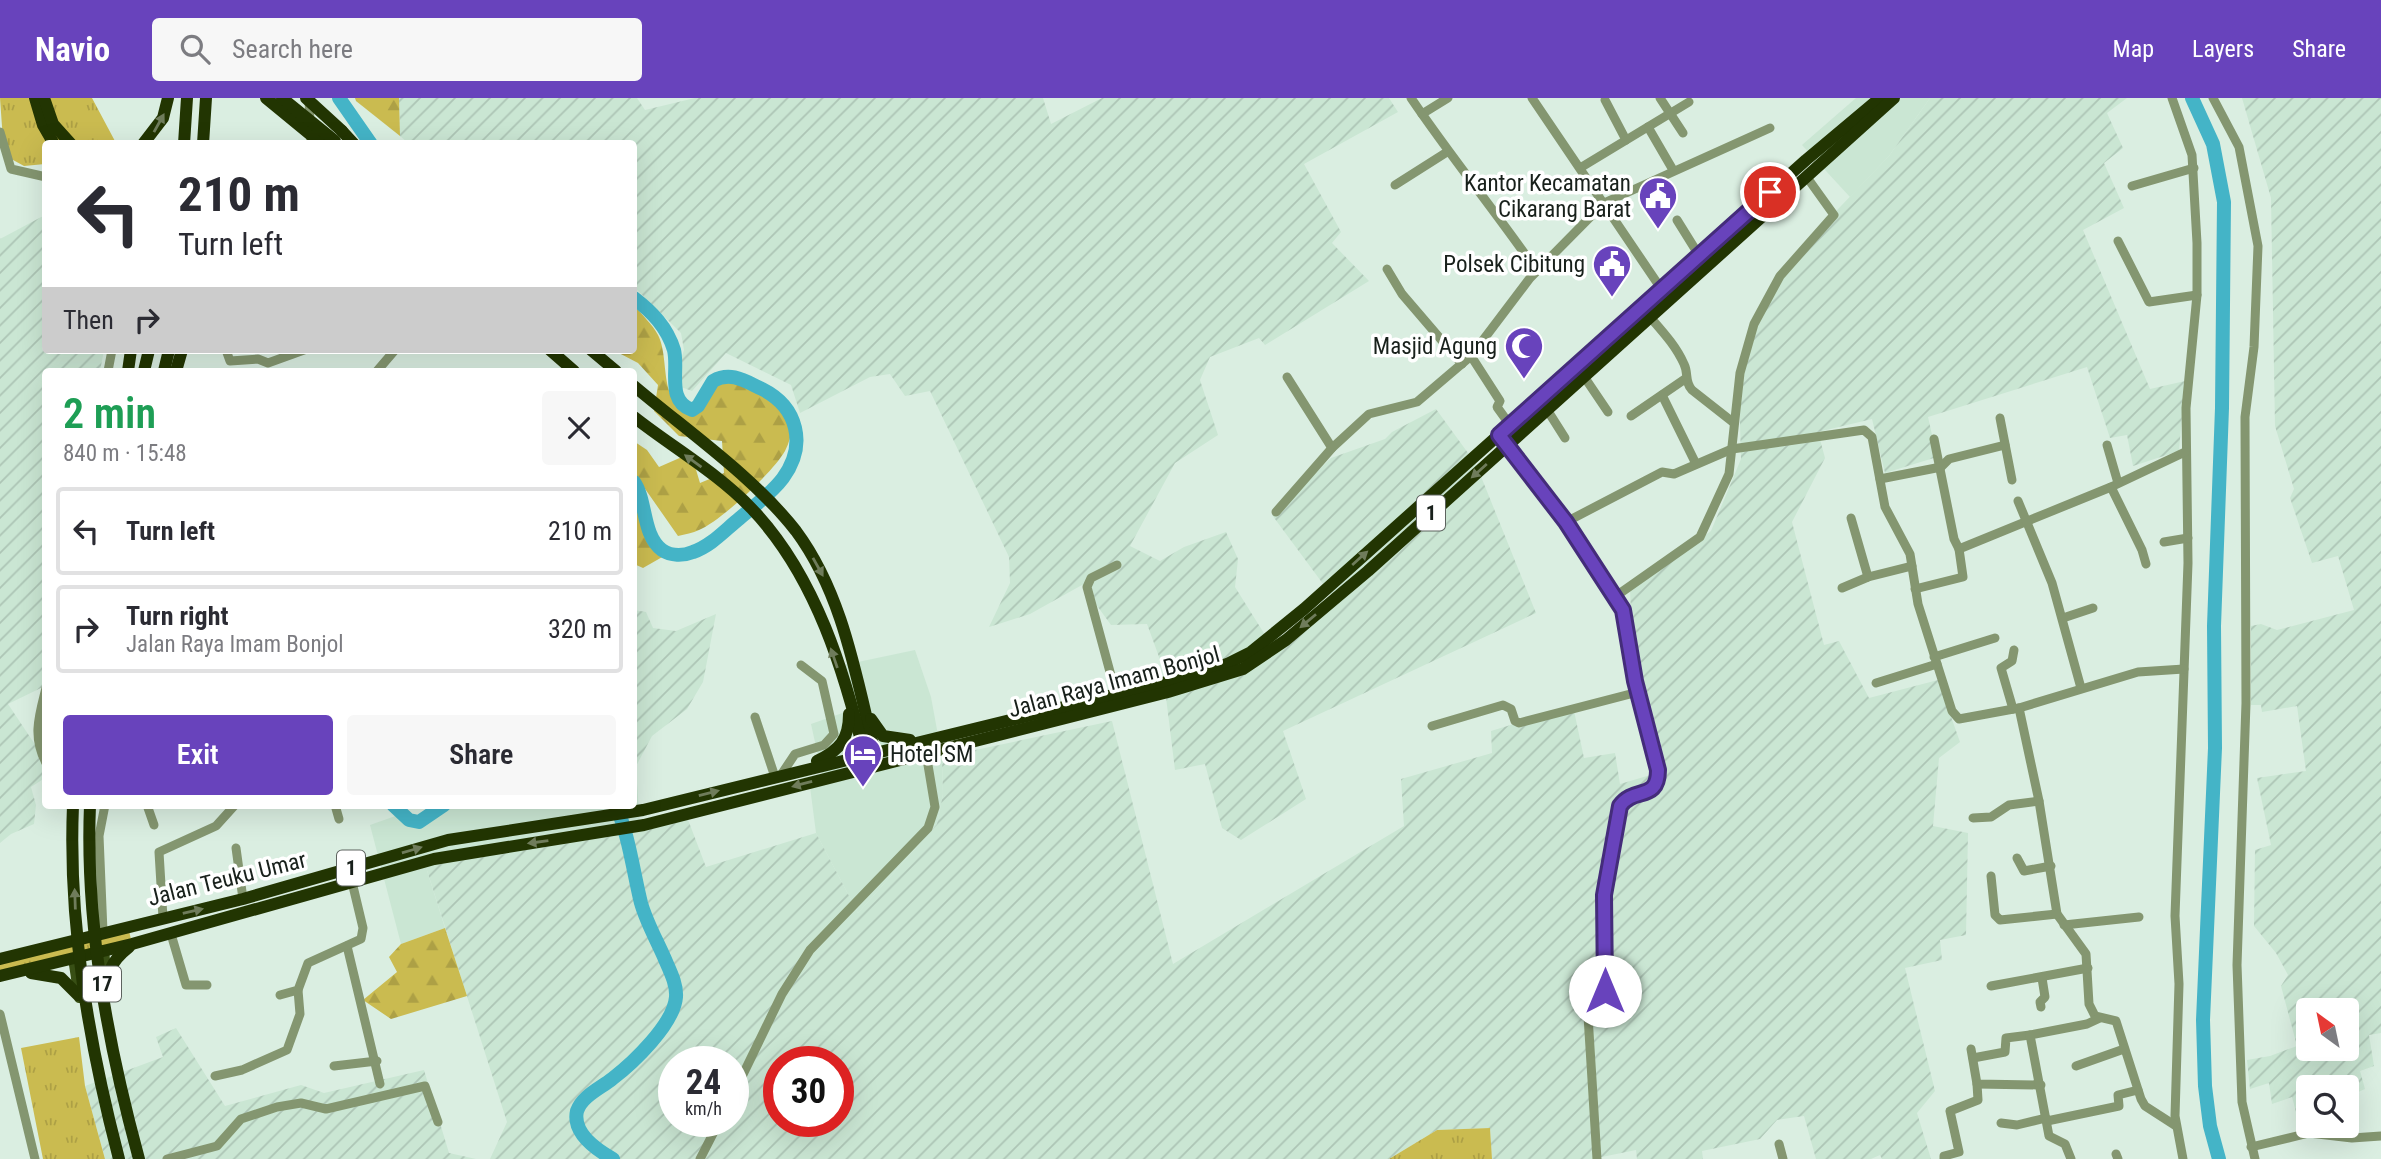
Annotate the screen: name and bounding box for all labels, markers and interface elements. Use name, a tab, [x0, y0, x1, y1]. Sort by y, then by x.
search box	[152, 18, 642, 81]
text: Navio	[35, 30, 110, 69]
icon: search	[176, 30, 214, 68]
text: Search here	[232, 34, 353, 64]
text: Map	[2113, 35, 2154, 63]
text: Layers	[2192, 35, 2254, 63]
text: Share	[2292, 35, 2346, 63]
one-way arrow	[153, 113, 165, 132]
pin	[1740, 162, 1800, 222]
text: 210 m	[178, 166, 300, 223]
icon: left	[63, 168, 154, 259]
place label: Kantor Kecamatan Cikarang Barat	[1464, 170, 1631, 223]
icon: arrive	[1751, 173, 1789, 211]
public building icon: Kantor Kecamatan Cikarang Barat	[1637, 175, 1679, 230]
text: Turn left	[178, 225, 283, 263]
public building icon: Polsek Cibitung	[1591, 243, 1633, 298]
place label: Polsek Cibitung	[1443, 251, 1585, 278]
icon: right	[128, 301, 166, 339]
text: Then	[63, 305, 114, 335]
mosque icon: Masjid Agung	[1503, 325, 1545, 380]
place label: Masjid Agung	[1373, 333, 1497, 360]
text: 2 min	[63, 389, 156, 438]
button: close	[542, 391, 616, 465]
text: 840 m · 15:48	[63, 440, 187, 467]
one-way arrow	[684, 454, 702, 469]
one-way arrow	[1471, 462, 1488, 478]
road number: 1	[1417, 496, 1445, 530]
icon: left	[67, 512, 105, 550]
text: Turn left	[126, 516, 215, 546]
text: 210 m	[548, 516, 612, 546]
one-way arrow	[1351, 550, 1369, 566]
one-way arrow	[812, 558, 824, 577]
text: Turn right	[126, 601, 228, 631]
icon: right	[67, 610, 105, 648]
one-way arrow	[1299, 613, 1317, 629]
text: 320 m	[548, 614, 612, 644]
text: Jalan Raya Imam Bonjol	[126, 631, 344, 658]
street label: Jalan Raya Imam Bonjol	[1005, 641, 1223, 723]
one-way arrow	[829, 647, 839, 668]
button: Exit	[63, 715, 333, 795]
button: Share	[347, 715, 616, 795]
hotel icon: Hotel SM	[842, 733, 884, 788]
place label: Hotel SM	[890, 741, 973, 768]
one-way arrow	[790, 779, 812, 790]
one-way arrow	[698, 787, 720, 798]
one-way arrow	[527, 836, 549, 847]
one-way arrow	[401, 844, 423, 855]
street label: Jalan Teuku Umar	[145, 846, 309, 912]
road number: 1	[337, 850, 365, 886]
one-way arrow	[69, 888, 80, 910]
one-way arrow	[182, 905, 204, 916]
position arrow	[1568, 954, 1642, 1028]
road number: 17	[83, 966, 121, 1001]
north arrow	[2296, 998, 2359, 1060]
map controls	[2296, 998, 2359, 1138]
speed limit sign: 30	[763, 1046, 854, 1137]
text: 24	[686, 1062, 721, 1103]
button: search	[2296, 1075, 2359, 1138]
text: km/h	[685, 1098, 722, 1119]

